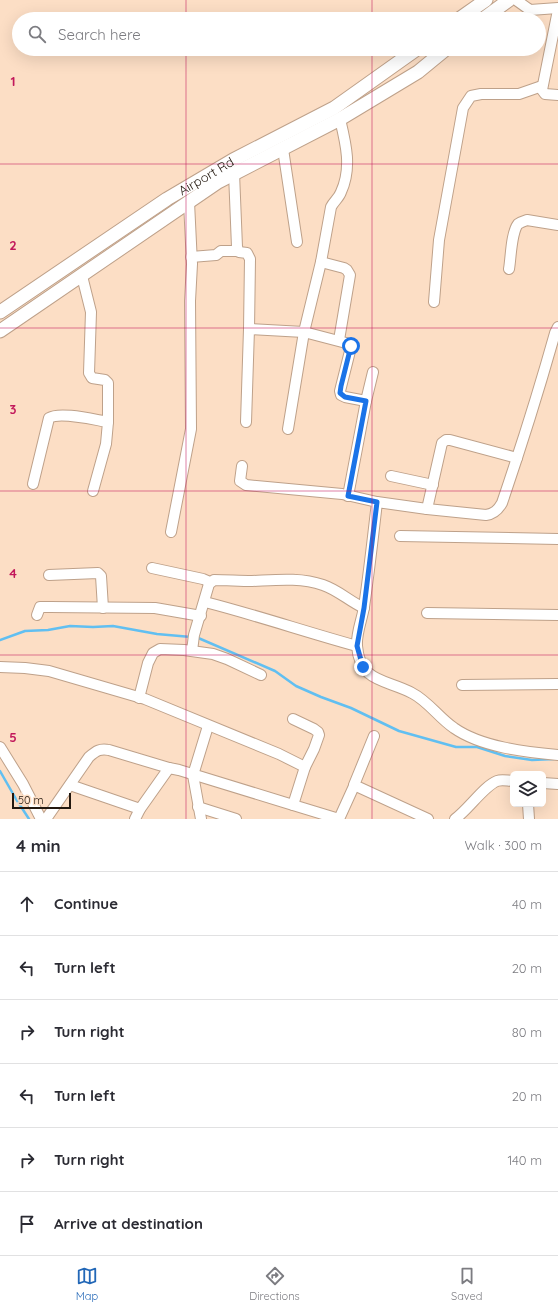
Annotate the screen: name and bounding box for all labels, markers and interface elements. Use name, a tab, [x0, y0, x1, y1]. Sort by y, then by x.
search box	[12, 12, 546, 56]
icon: search	[26, 23, 48, 45]
text: Search here	[58, 25, 141, 44]
text: 1	[10, 73, 16, 89]
street label: Airport Rd	[175, 153, 237, 198]
text: 2	[9, 237, 17, 253]
route start	[342, 337, 360, 355]
text: 3	[10, 401, 17, 417]
text: 4	[9, 565, 17, 581]
route end	[354, 658, 372, 676]
text: 5	[9, 729, 17, 745]
map controls	[510, 771, 546, 807]
button: layers	[510, 771, 546, 807]
scale bar	[12, 791, 71, 810]
text: 50 m	[18, 793, 44, 807]
text: 4 min	[16, 835, 61, 856]
text: Walk · 300 m	[464, 837, 542, 853]
icon: ahead	[16, 893, 38, 915]
text: Continue	[54, 894, 118, 913]
text: 40 m	[512, 896, 542, 912]
icon: left	[16, 957, 38, 979]
text: Turn left	[54, 958, 116, 977]
text: 20 m	[512, 960, 542, 976]
icon: right	[16, 1021, 38, 1043]
text: Turn right	[54, 1022, 125, 1041]
text: 80 m	[512, 1024, 542, 1040]
icon: left	[16, 1085, 38, 1107]
text: Turn left	[54, 1086, 116, 1105]
text: 20 m	[512, 1088, 542, 1104]
icon: right	[16, 1149, 38, 1171]
text: Turn right	[54, 1150, 125, 1169]
text: 140 m	[507, 1152, 542, 1168]
icon: arrive	[16, 1213, 38, 1235]
text: Arrive at destination	[54, 1214, 203, 1233]
tab: Map	[76, 1265, 98, 1303]
tab: Directions	[249, 1265, 300, 1303]
tab: Saved	[451, 1265, 482, 1303]

